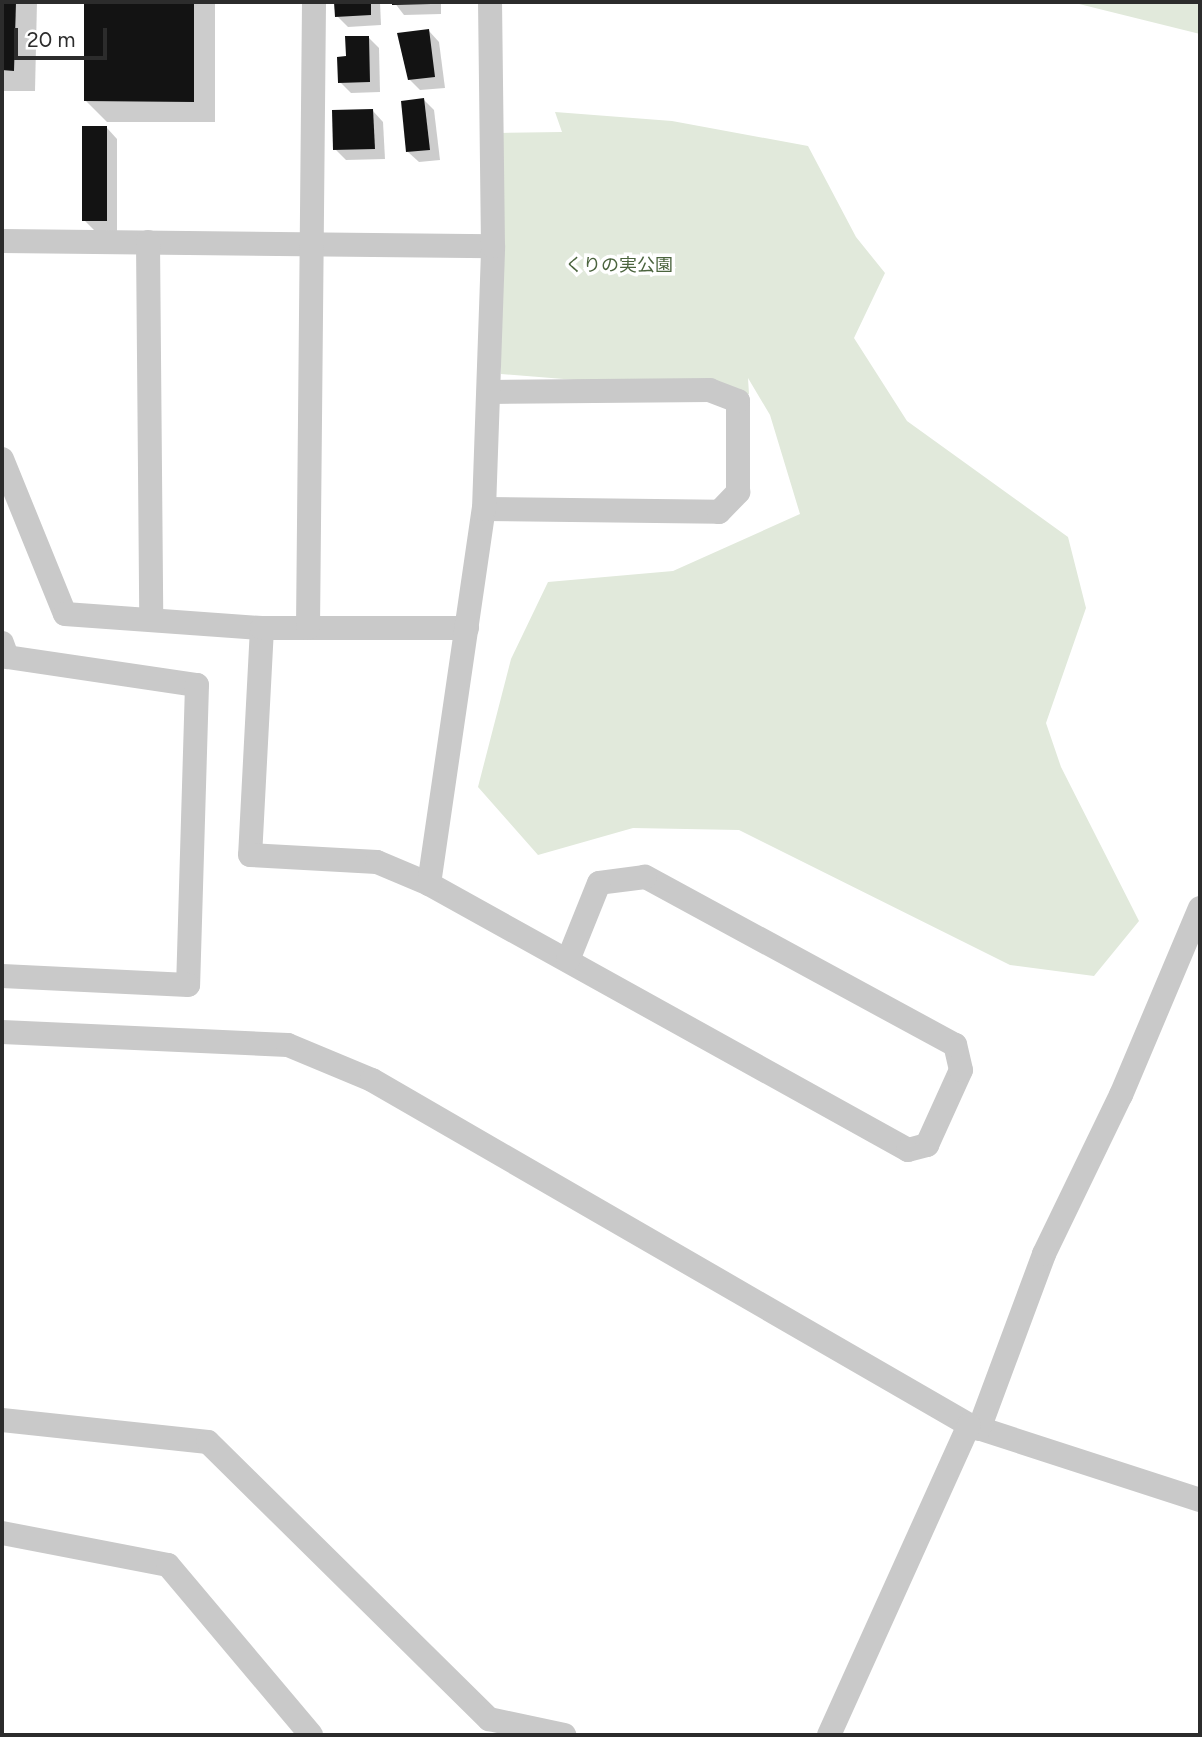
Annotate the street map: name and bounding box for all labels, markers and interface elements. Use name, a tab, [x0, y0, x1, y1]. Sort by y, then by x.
scale bar	[18, 14, 110, 58]
text: 20 m	[27, 27, 75, 52]
park label: くりの実公園	[565, 254, 673, 276]

